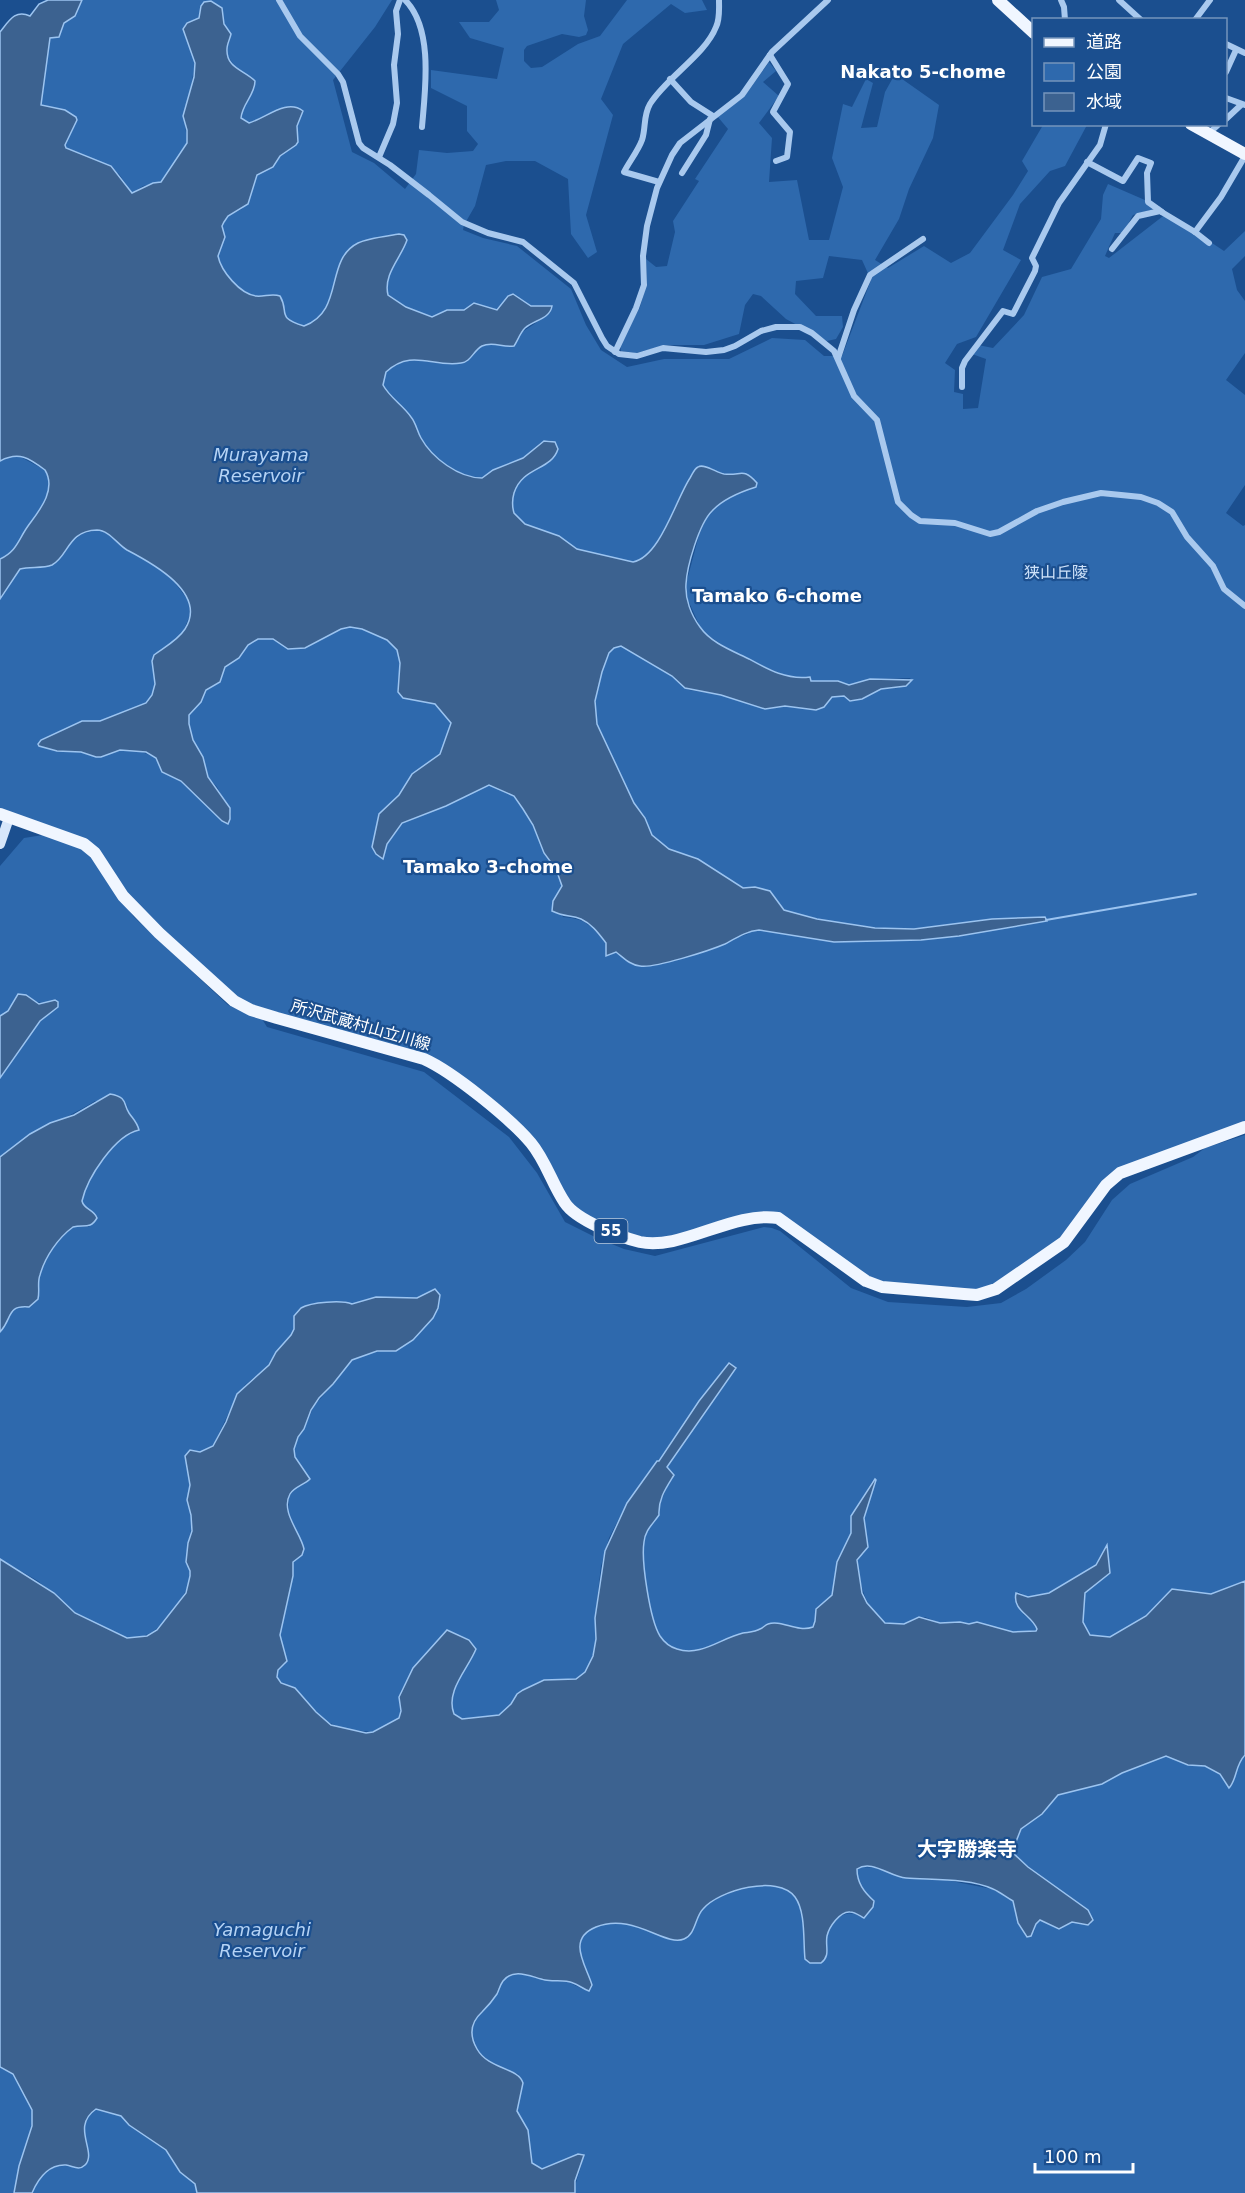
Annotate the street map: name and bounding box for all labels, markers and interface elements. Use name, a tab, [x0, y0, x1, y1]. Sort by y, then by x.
legend	[1032, 18, 1227, 126]
text: 道路	[1086, 31, 1122, 52]
district label: Nakato 5-chome	[840, 61, 1006, 82]
text: 公園	[1086, 61, 1122, 82]
text: 水域	[1086, 91, 1122, 112]
water label: Murayama Reservoir	[213, 444, 309, 486]
park label: 狭山丘陵	[1024, 563, 1088, 582]
district label: Tamako 6-chome	[692, 585, 862, 606]
district label: Tamako 3-chome	[403, 856, 573, 877]
street label: 所沢武蔵村山立川線	[289, 996, 433, 1054]
road number: 55	[594, 1219, 628, 1243]
district label: 大字勝楽寺	[917, 1837, 1017, 1861]
water label: Yamaguchi Reservoir	[213, 1919, 311, 1961]
scale bar	[1035, 2136, 1132, 2174]
text: 100 m	[1044, 2146, 1102, 2167]

